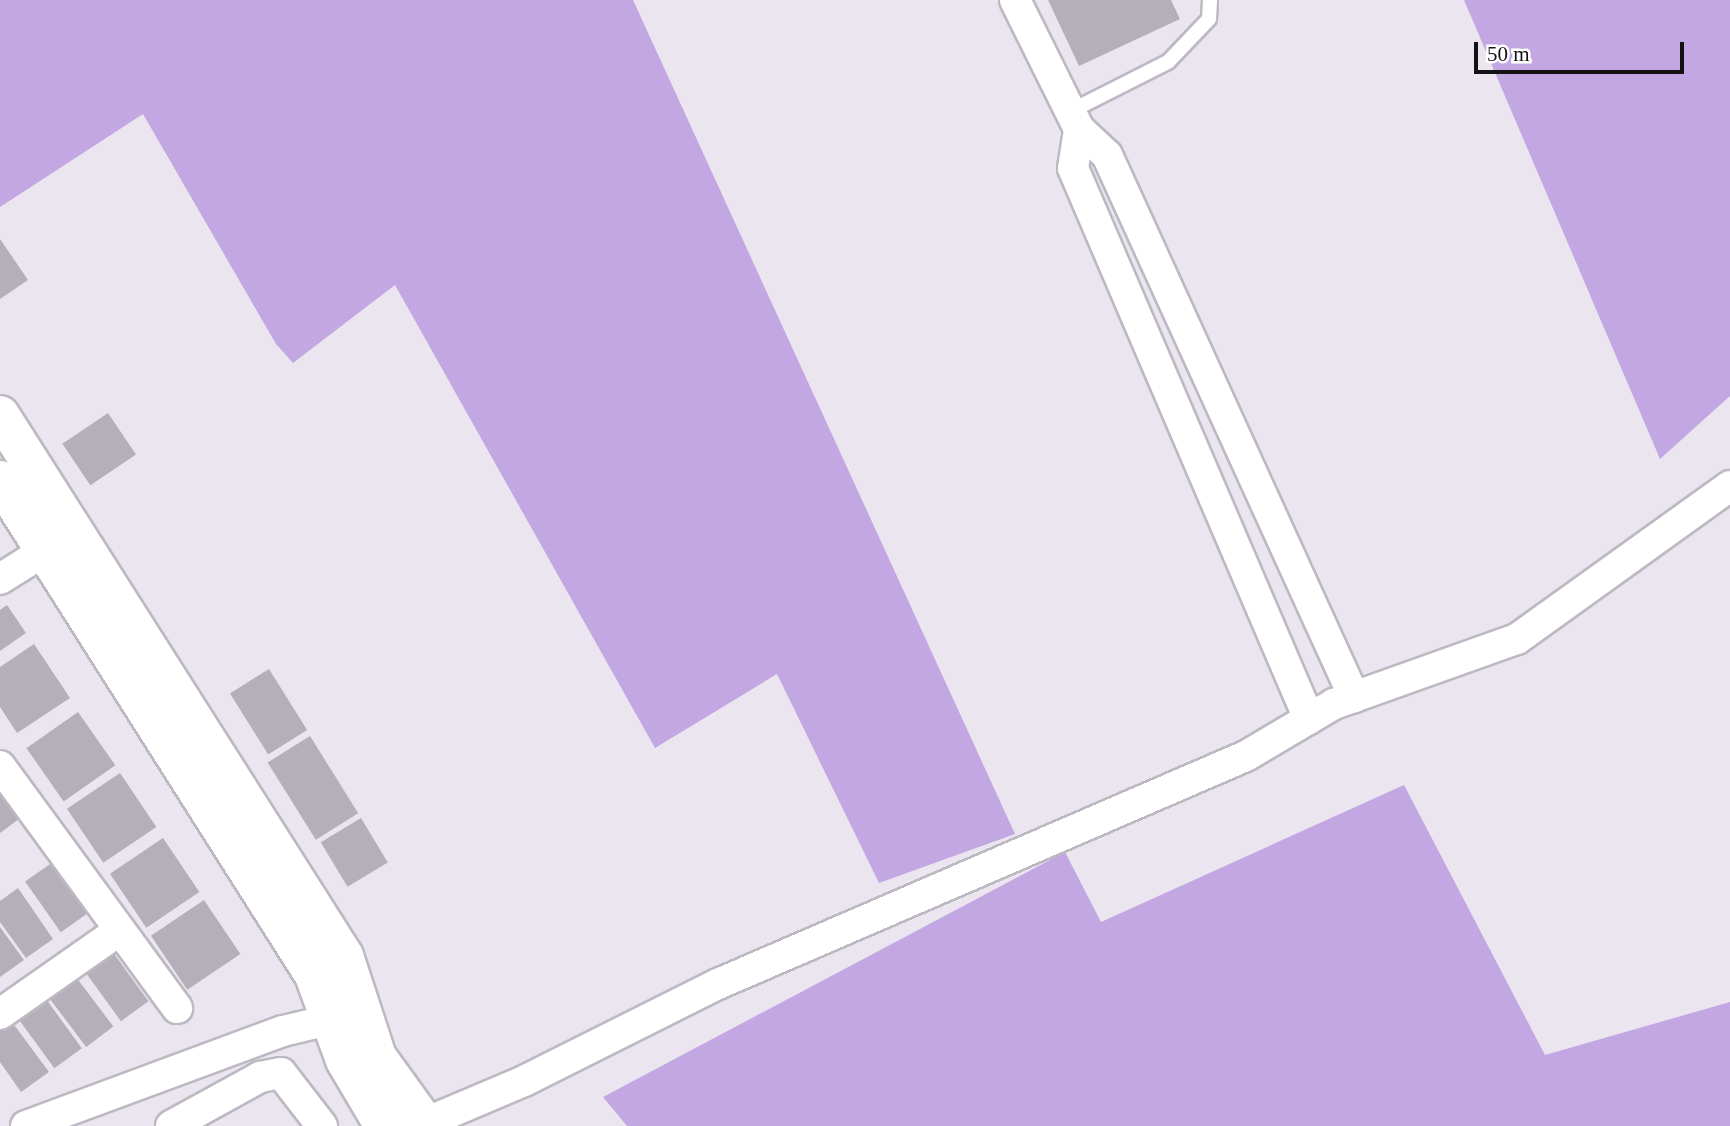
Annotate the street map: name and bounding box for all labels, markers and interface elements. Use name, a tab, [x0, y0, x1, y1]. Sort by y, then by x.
scale bar	[1478, 28, 1688, 72]
text: 50 m	[1487, 42, 1530, 66]

